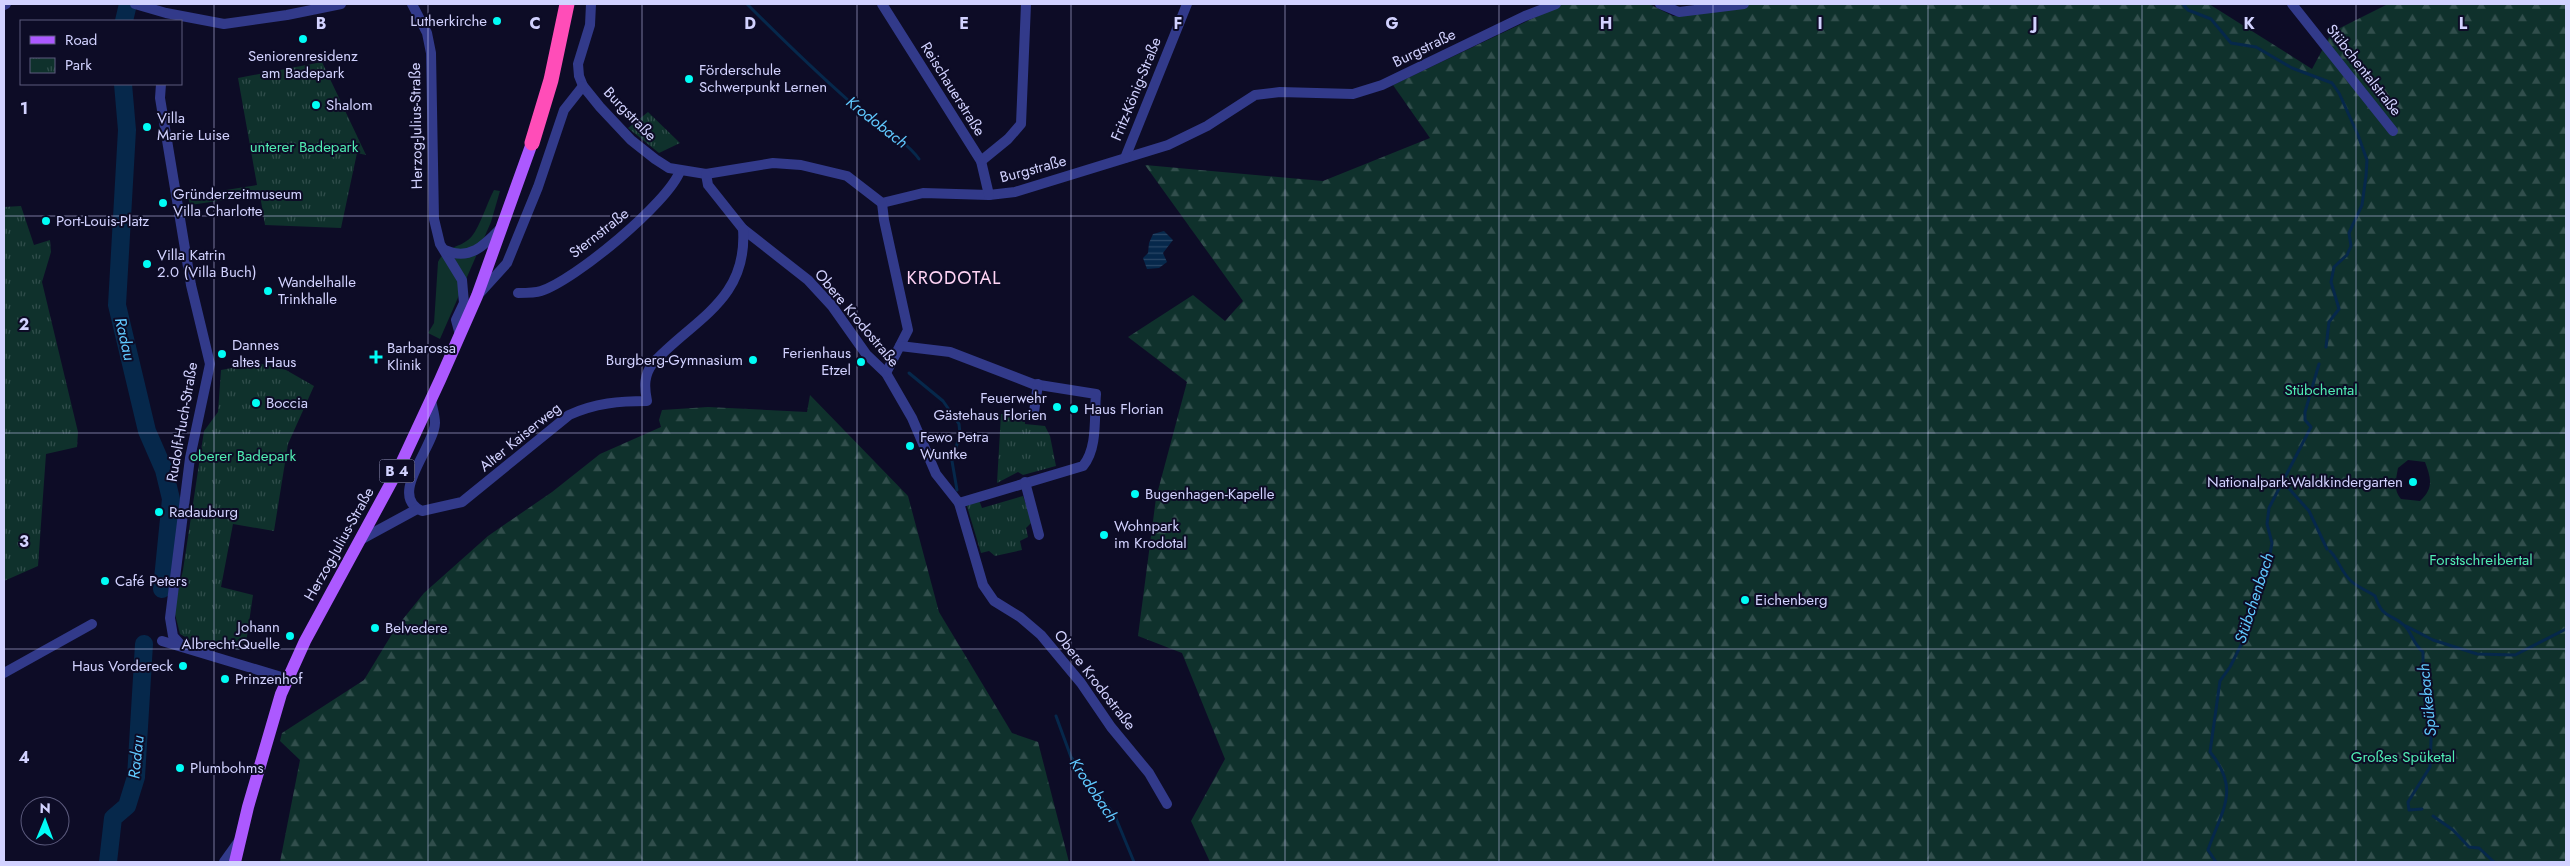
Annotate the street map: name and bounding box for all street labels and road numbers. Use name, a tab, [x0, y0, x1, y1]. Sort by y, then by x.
street label: Stübchentalstraße	[2321, 19, 2407, 121]
street label: Burgstraße	[1389, 23, 1460, 73]
street label: Fritz-König-Straße	[1105, 34, 1167, 144]
street label: Reischauerstraße	[915, 38, 991, 141]
street label: Herzog-Julius-Straße	[404, 62, 428, 190]
street label: Burgstraße	[598, 82, 662, 146]
street label: Burgstraße	[997, 150, 1069, 188]
street label: Sternstraße	[564, 202, 634, 263]
street label: Obere Krodostraße	[809, 264, 905, 372]
street label: Rudolf-Huch-Straße	[161, 360, 203, 484]
street label: Alter Kaiserweg	[474, 397, 566, 477]
road number: B 4	[380, 460, 414, 482]
street label: Herzog-Julius-Straße	[299, 483, 380, 605]
street label: Obere Krodostraße	[1049, 625, 1141, 735]

